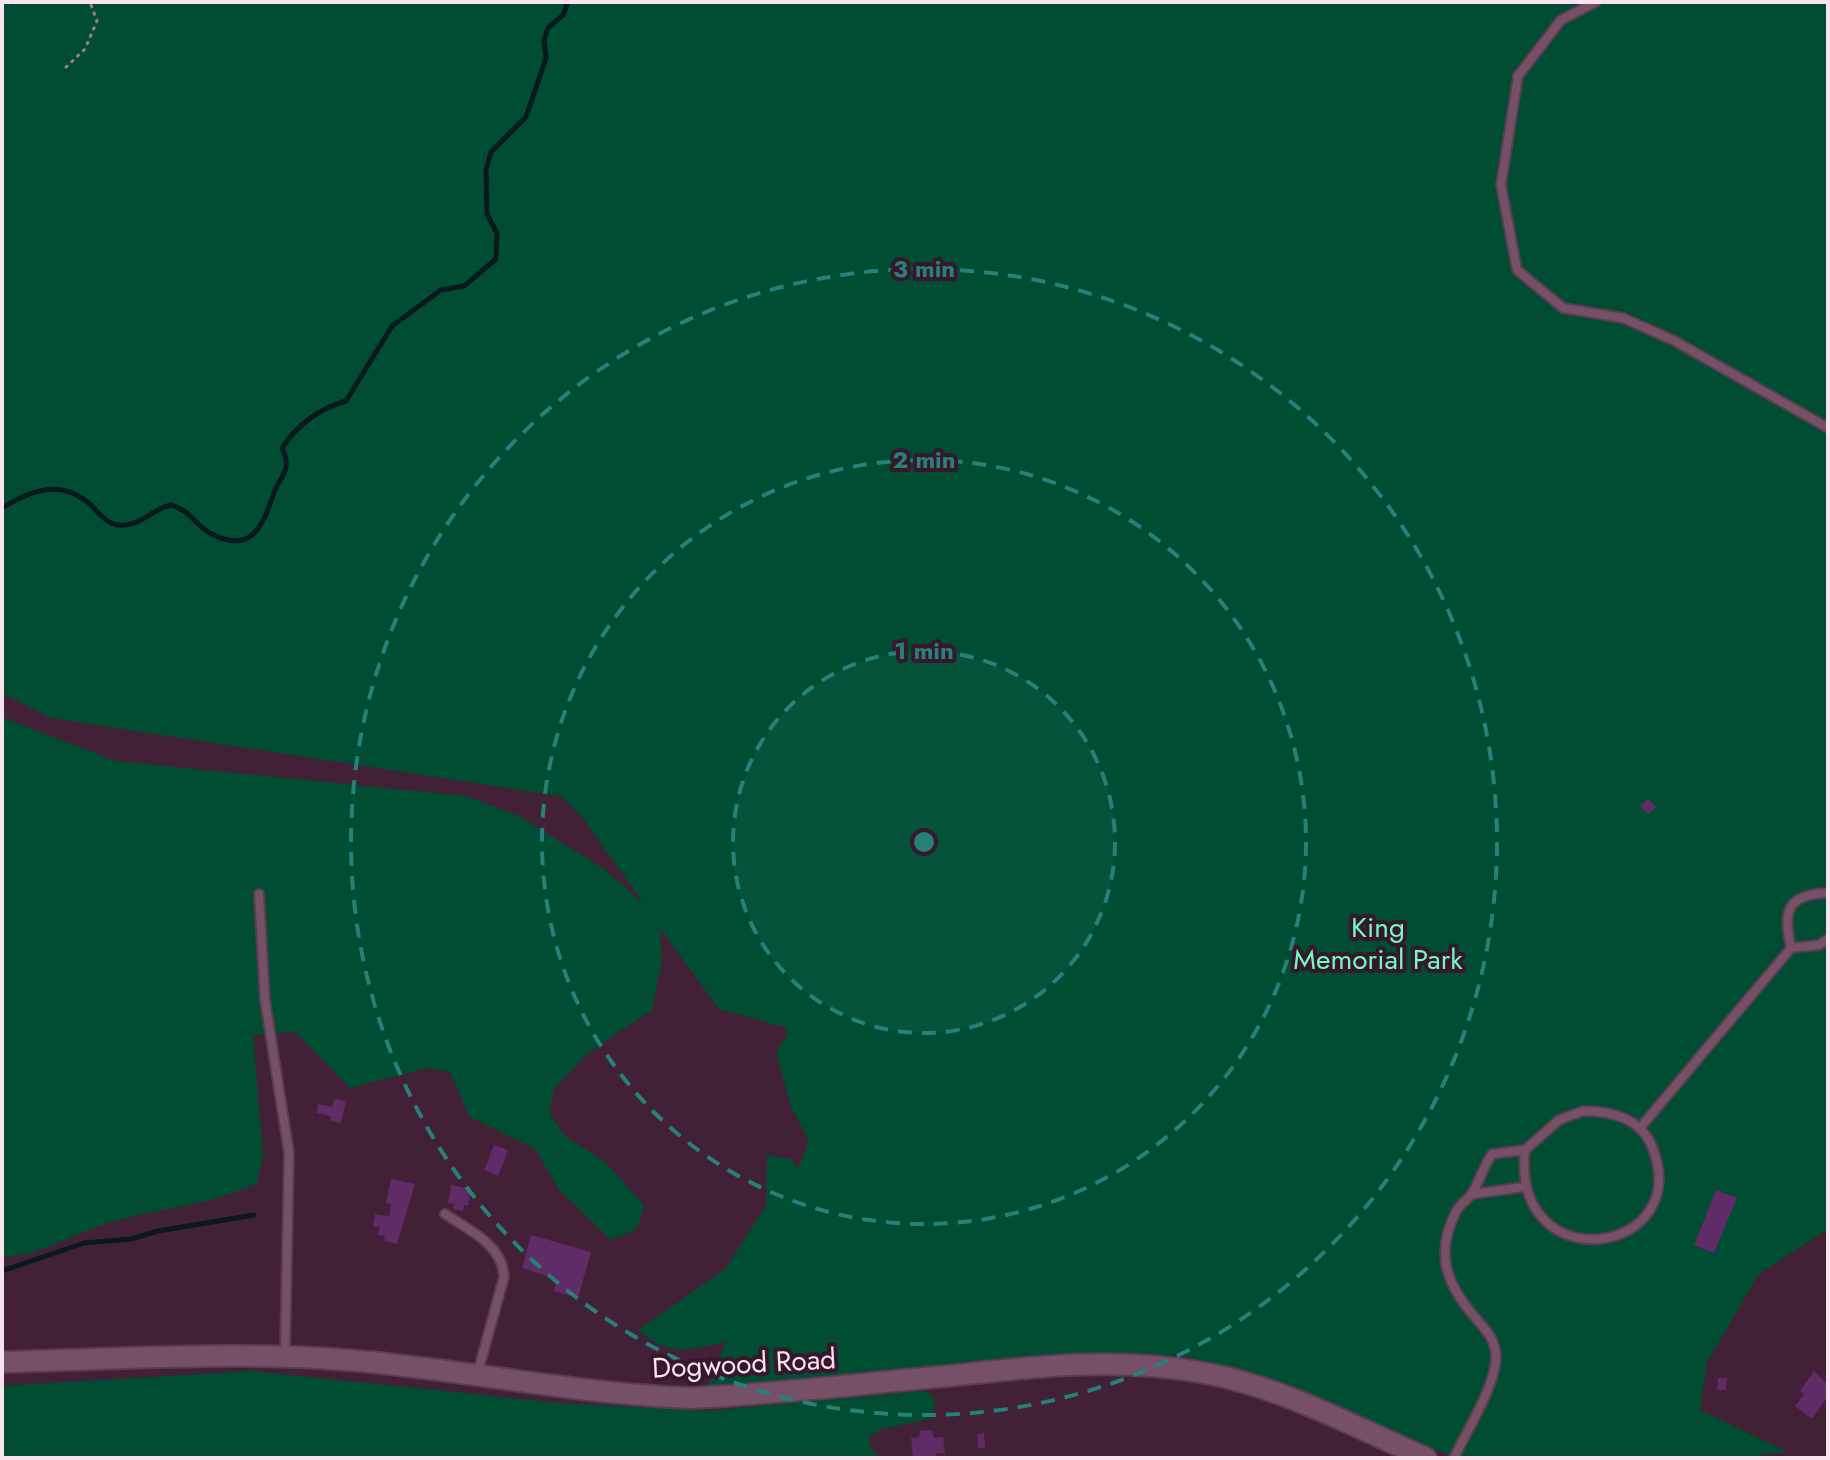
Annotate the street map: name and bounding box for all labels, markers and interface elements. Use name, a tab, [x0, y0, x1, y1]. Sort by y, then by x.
text: 3 min	[893, 251, 955, 286]
text: 2 min	[892, 442, 956, 477]
text: 1 min	[894, 633, 954, 668]
centre of rings	[910, 828, 938, 856]
park label: King Memorial Park	[1293, 907, 1463, 980]
street label: Dogwood Road	[651, 1338, 837, 1389]

